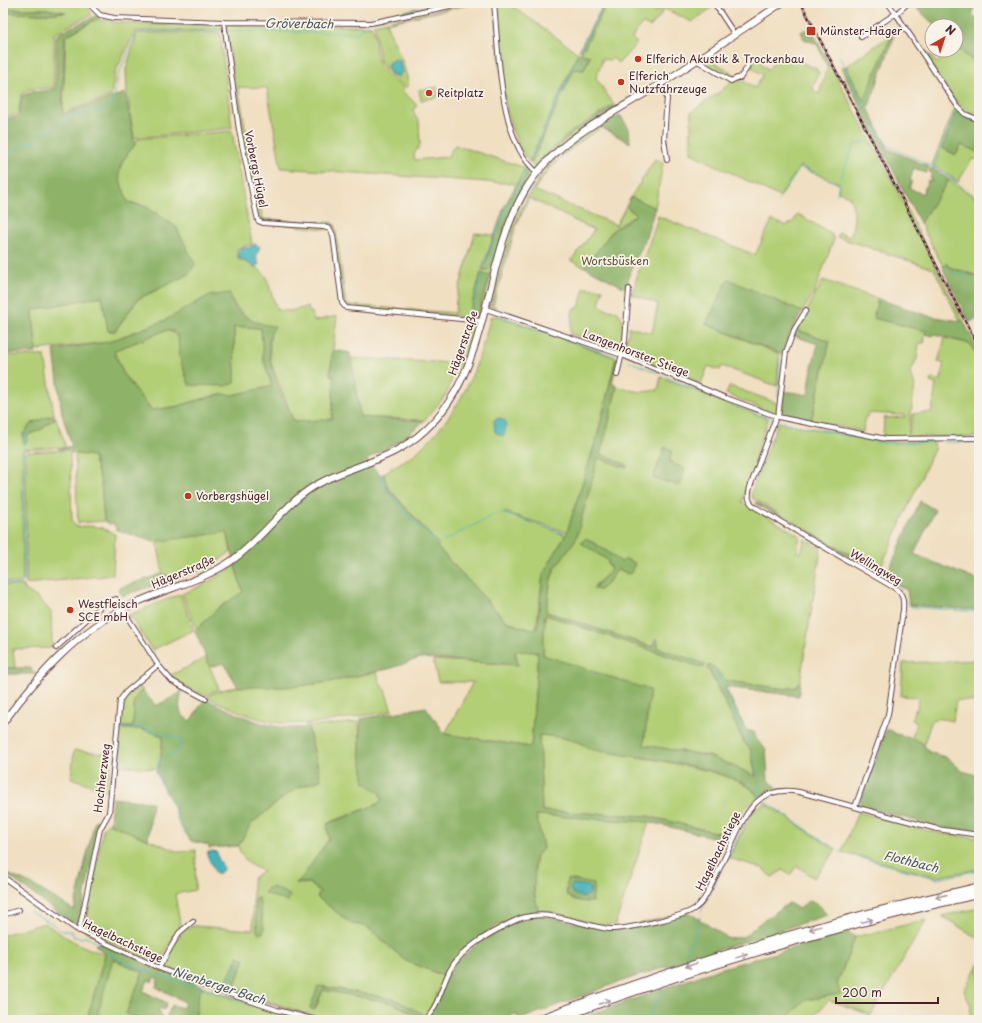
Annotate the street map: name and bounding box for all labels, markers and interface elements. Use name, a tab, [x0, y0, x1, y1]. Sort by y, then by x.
water label: Gröverbach	[265, 13, 334, 33]
north arrow	[924, 18, 964, 58]
text: N	[942, 20, 960, 39]
place label: Münster-Häger	[820, 22, 903, 39]
marker: Münster-Häger	[805, 25, 817, 37]
place label: Elferich Akustik & Trockenbau	[646, 50, 804, 67]
marker: Elferich Akustik & Trockenbau	[633, 54, 643, 64]
place label: Elferich Nutzfahrzeuge	[629, 67, 707, 97]
marker: Elferich Nutzfahrzeuge	[616, 77, 626, 87]
place label: Reitplatz	[437, 84, 483, 101]
marker: Reitplatz	[424, 88, 434, 98]
street label: Vorbergs Hügel	[241, 129, 272, 209]
park label: Wortsbüsken	[581, 252, 649, 269]
street label: Hägerstraße	[443, 308, 482, 378]
street label: Langenhorster Stiege	[581, 324, 692, 381]
place label: Vorbergshügel	[196, 487, 269, 504]
marker: Vorbergshügel	[183, 491, 193, 501]
street label: Wellingweg	[847, 544, 906, 589]
street label: Hägerstraße	[148, 550, 217, 593]
place label: Westfleisch SCE mbH	[78, 595, 138, 625]
marker: Westfleisch SCE mbH	[65, 605, 75, 615]
street label: Hochherzweg	[89, 742, 114, 814]
street label: Hagelbachstiege	[691, 808, 744, 893]
water label: Flothbach	[882, 846, 941, 877]
one-way arrow	[935, 892, 948, 900]
street label: Hagelbachstiege	[80, 915, 166, 967]
one-way arrow	[860, 917, 873, 924]
one-way arrow	[809, 925, 822, 932]
one-way arrow	[735, 952, 748, 959]
water label: Nienberger Bach	[171, 962, 269, 1009]
one-way arrow	[685, 962, 697, 970]
scale bar	[836, 979, 938, 1005]
text: 200 m	[842, 983, 882, 1001]
one-way arrow	[599, 997, 611, 1005]

